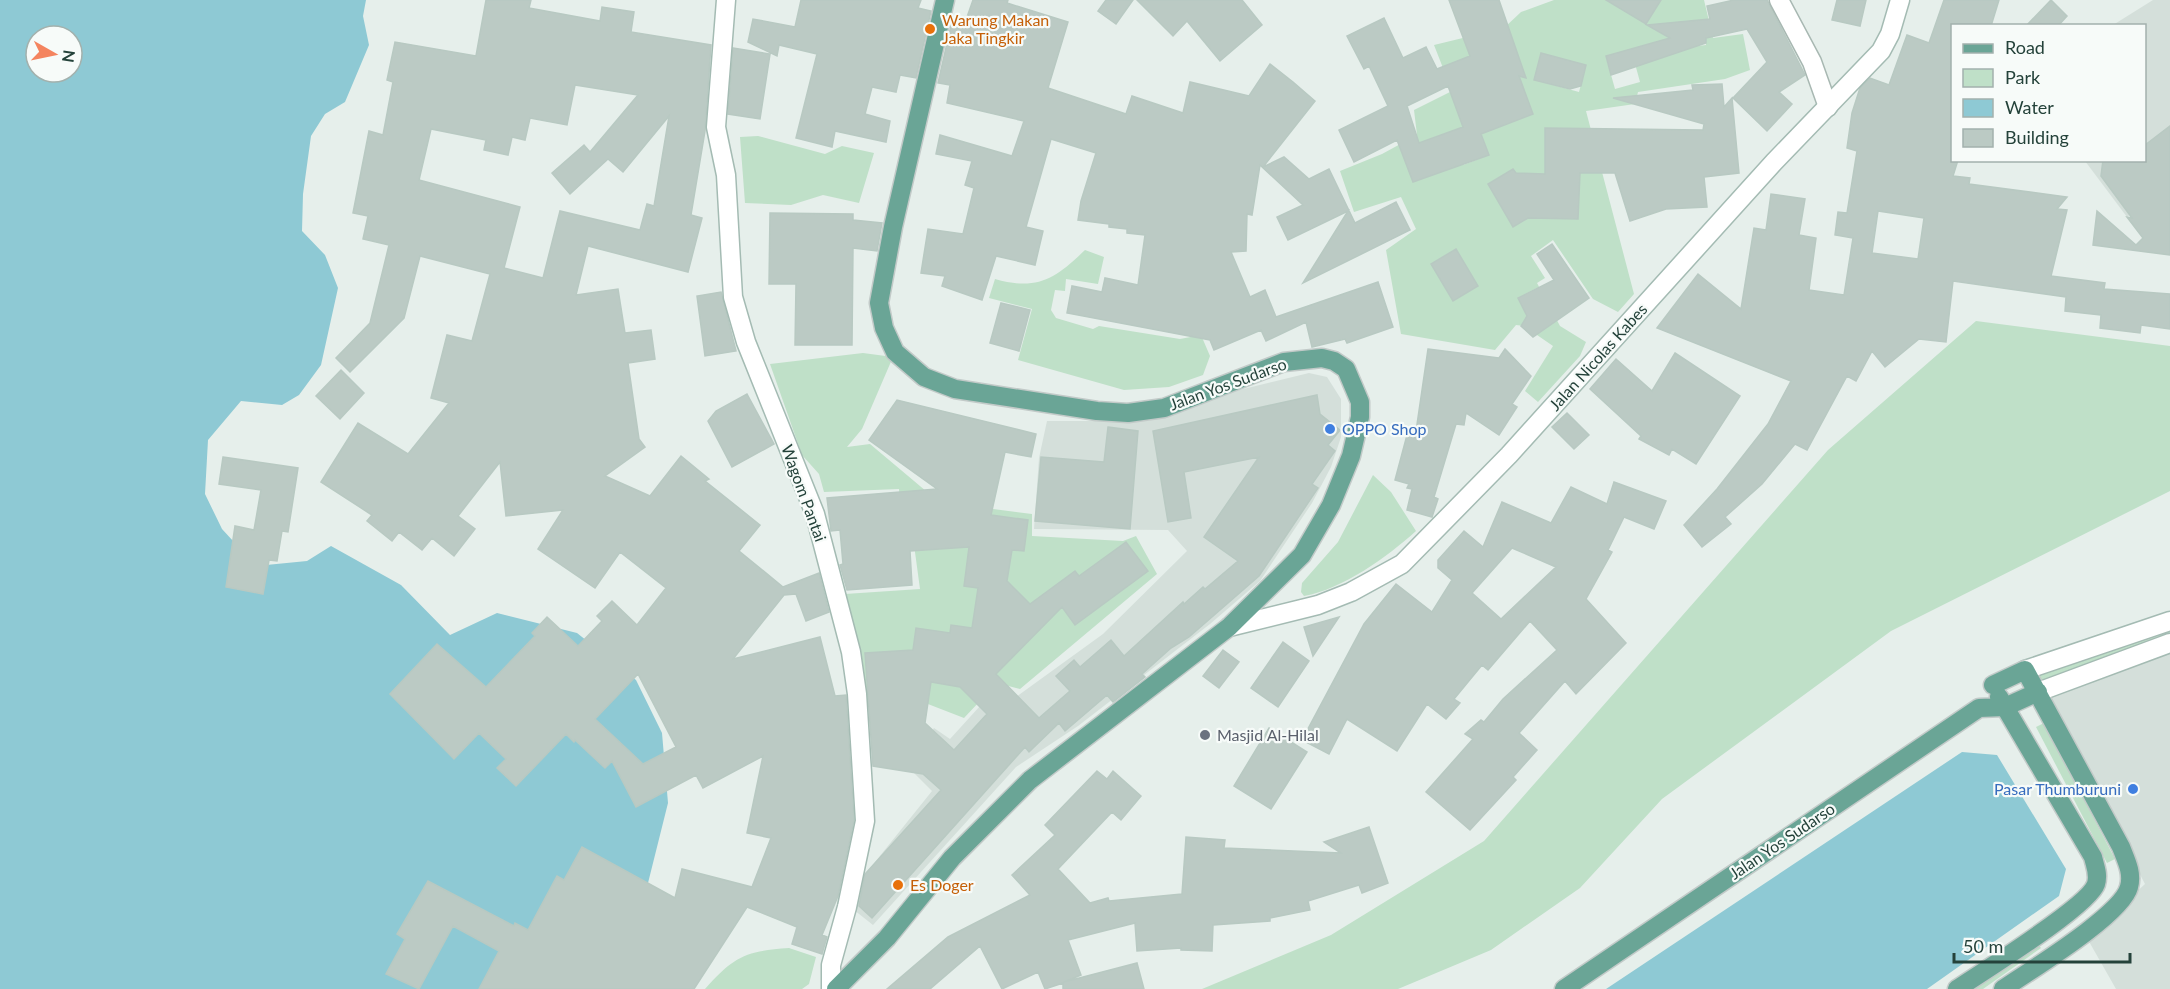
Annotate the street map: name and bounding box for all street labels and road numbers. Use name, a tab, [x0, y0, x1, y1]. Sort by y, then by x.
street label: Jalan Nicolas Kabes	[1545, 299, 1651, 414]
street label: Jalan Yos Sudarso	[1167, 354, 1289, 413]
street label: Wagom Pantai	[778, 442, 831, 544]
street label: Jalan Yos Sudarso	[1725, 798, 1838, 883]

